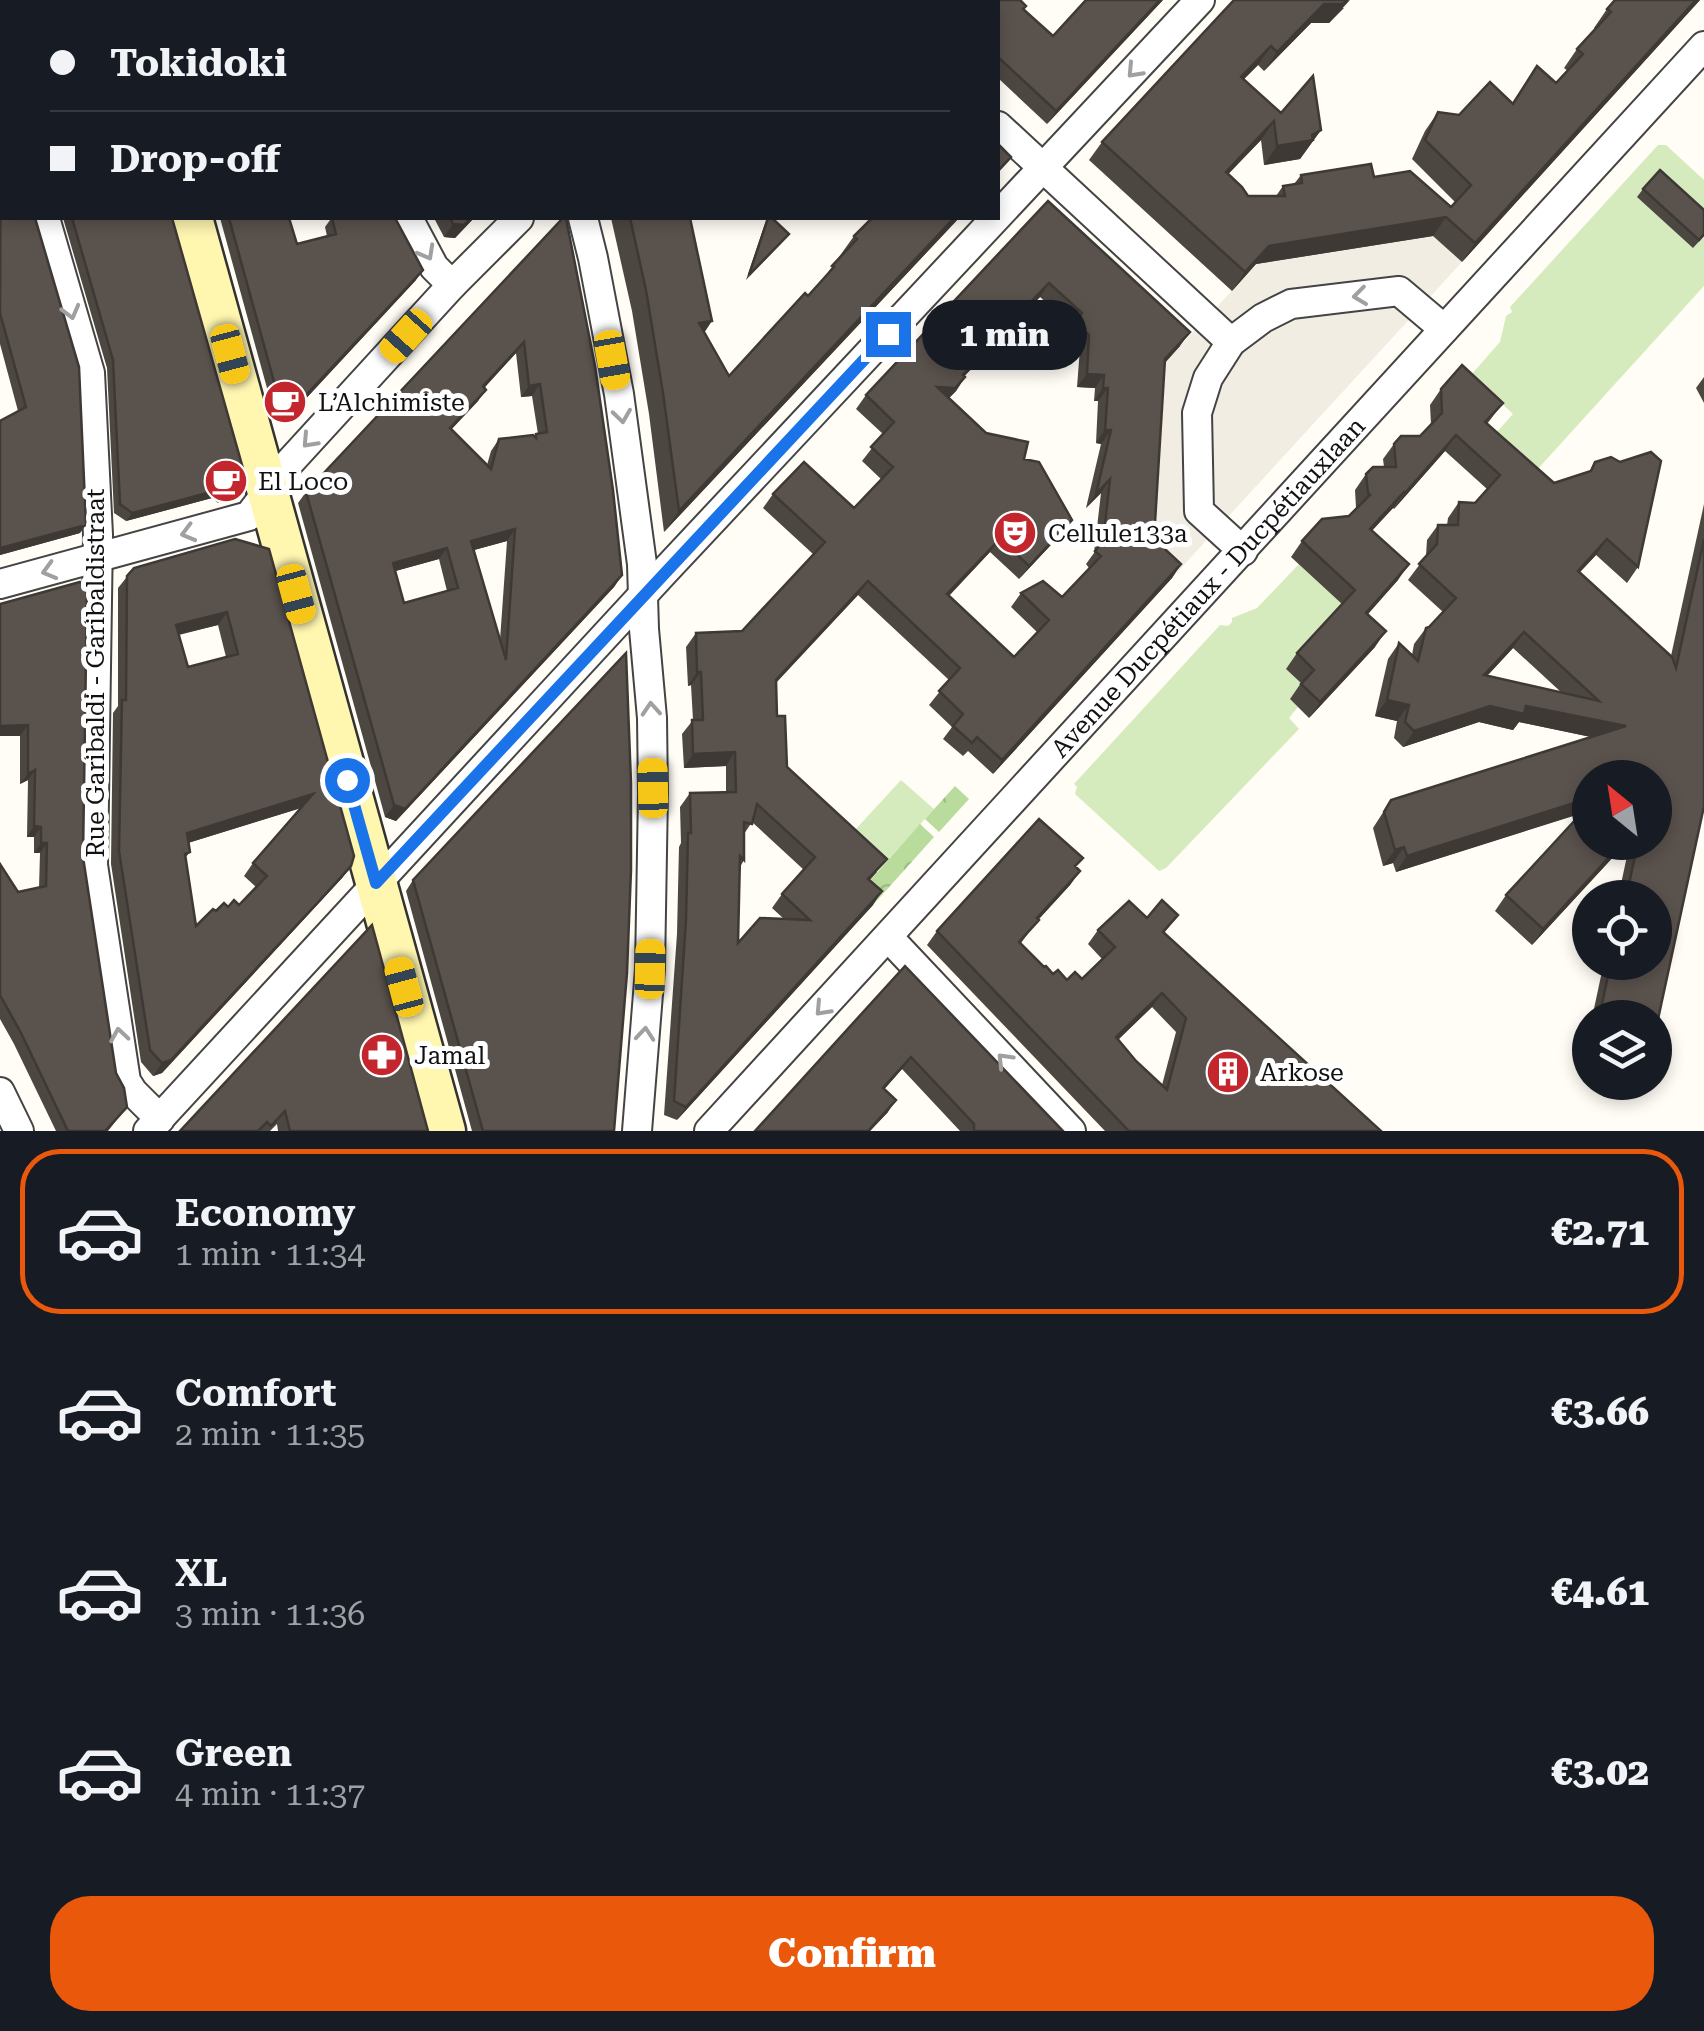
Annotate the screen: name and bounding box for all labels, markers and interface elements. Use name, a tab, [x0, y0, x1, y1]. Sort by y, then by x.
text: Tokidoki	[110, 41, 287, 85]
one-way arrow	[1128, 59, 1146, 78]
text: Drop-off	[110, 137, 280, 181]
one-way arrow	[415, 243, 435, 261]
one-way arrow	[1352, 285, 1368, 306]
callout: 1 min	[923, 299, 1088, 369]
one-way arrow	[59, 302, 80, 319]
car	[375, 304, 437, 368]
route end	[866, 312, 911, 357]
text: 1 min	[960, 316, 1049, 354]
car	[208, 321, 252, 387]
car	[592, 328, 632, 392]
cafe icon: L’Alchimiste	[262, 379, 308, 425]
place label: L’Alchimiste	[318, 388, 465, 417]
one-way arrow	[610, 408, 631, 425]
street label: Avenue Ducpétiaux - Ducpétiauxlaan	[1045, 411, 1371, 763]
one-way arrow	[303, 430, 321, 448]
cafe icon: El Loco	[203, 458, 249, 504]
place label: El Loco	[258, 467, 348, 496]
street label: Rue Garibaldi - Garibaldistraat	[81, 488, 110, 858]
theatre icon: Cellule133a	[992, 510, 1038, 556]
place label: Cellule133a	[1048, 519, 1188, 548]
one-way arrow	[180, 521, 197, 542]
one-way arrow	[40, 559, 58, 580]
car	[274, 561, 318, 627]
one-way arrow	[640, 701, 662, 717]
route start	[325, 758, 370, 803]
car	[637, 758, 669, 818]
north arrow	[1572, 760, 1672, 860]
map controls	[1572, 760, 1672, 1100]
button: locate	[1572, 880, 1672, 980]
car	[634, 939, 666, 999]
car	[382, 954, 426, 1020]
one-way arrow	[816, 997, 834, 1016]
button: layers	[1572, 1000, 1672, 1100]
one-way arrow	[634, 1025, 655, 1041]
one-way arrow	[110, 1027, 131, 1044]
pharmacy icon: Jamal	[359, 1032, 405, 1078]
place label: Jamal	[414, 1041, 485, 1070]
building icon: Arkose	[1205, 1049, 1251, 1095]
one-way arrow	[998, 1054, 1016, 1072]
place label: Arkose	[1260, 1058, 1344, 1087]
icon: car	[55, 1187, 145, 1277]
text: Economy	[175, 1191, 355, 1235]
text: €2.71	[1551, 1210, 1649, 1254]
text: 1 min · 11:34	[175, 1235, 365, 1273]
icon: car	[55, 1367, 145, 1457]
text: Comfort	[175, 1371, 336, 1415]
text: €3.66	[1551, 1390, 1649, 1434]
text: 2 min · 11:35	[175, 1415, 365, 1453]
icon: car	[55, 1547, 145, 1637]
text: XL	[175, 1551, 227, 1595]
text: €4.61	[1551, 1570, 1649, 1614]
text: 3 min · 11:36	[175, 1595, 365, 1633]
icon: car	[55, 1727, 145, 1817]
text: Green	[175, 1731, 292, 1775]
text: €3.02	[1551, 1750, 1649, 1794]
text: 4 min · 11:37	[175, 1775, 365, 1813]
button: Confirm	[50, 1896, 1654, 2011]

